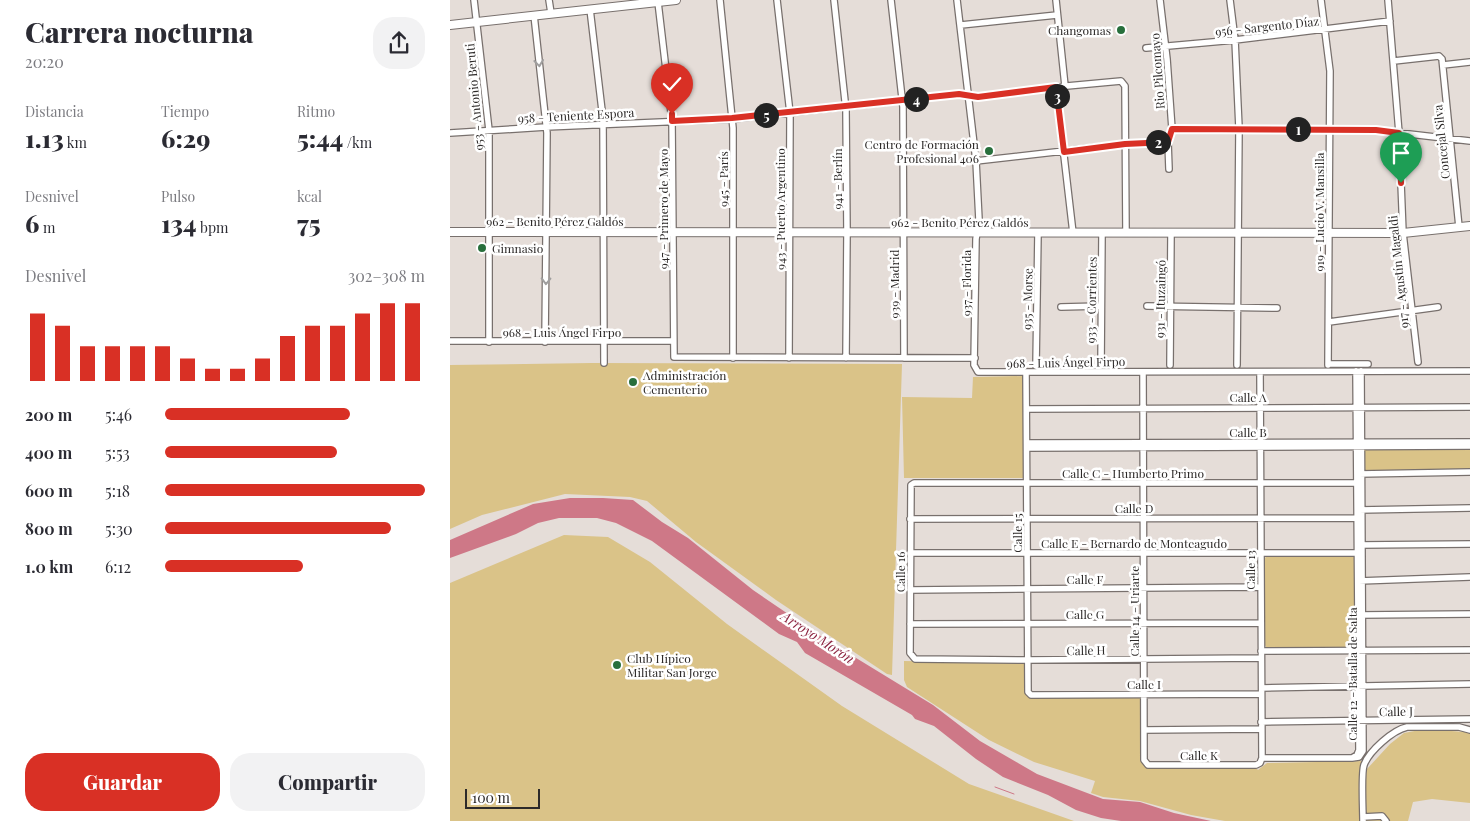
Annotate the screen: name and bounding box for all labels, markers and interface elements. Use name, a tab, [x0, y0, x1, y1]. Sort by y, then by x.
text: Carrera nocturna	[25, 13, 254, 50]
street label: 956 - Sargento Díaz	[1214, 13, 1320, 39]
button: share	[373, 17, 425, 69]
place label: Changomas	[1048, 22, 1111, 38]
marker: Changomas	[1115, 24, 1127, 36]
street label: Rio Pilcomayo	[1146, 32, 1168, 110]
street label: 953 - Antonio Beruti	[461, 42, 487, 151]
text: 20:20	[25, 51, 64, 72]
one-way arrow	[533, 60, 544, 68]
pin	[651, 63, 693, 114]
icon: check	[658, 70, 686, 98]
pin: 3	[1044, 84, 1070, 108]
pin: 4	[904, 86, 928, 112]
text: 3	[1054, 87, 1061, 106]
text: 4	[913, 90, 920, 109]
text: Distancia	[25, 102, 84, 121]
text: Tiempo	[161, 102, 209, 121]
text: Ritmo	[297, 102, 335, 121]
pin: 5	[754, 102, 778, 128]
street label: 958 - Teniente Espora	[517, 104, 635, 126]
street label: Concejal Silva	[1429, 104, 1453, 180]
text: 5	[763, 106, 770, 125]
pin: 1	[1286, 116, 1310, 142]
text: 1	[1296, 120, 1301, 139]
text: 1.13	[25, 121, 64, 154]
text: 6:29	[161, 121, 210, 154]
text: 5:44	[297, 121, 343, 154]
pin: 2	[1146, 130, 1170, 154]
pin	[1380, 132, 1422, 183]
text: km	[64, 133, 87, 152]
text: /km	[343, 133, 372, 152]
text: 2	[1155, 133, 1162, 152]
place label: Centro de Formación Profesional 406	[864, 136, 979, 166]
icon: arrive	[1387, 139, 1415, 167]
marker: Centro de Formación Profesional 406	[983, 145, 995, 157]
street label: 947 - Primero de Mayo	[655, 148, 671, 269]
street label: 943 - Puerto Argentino	[772, 148, 788, 270]
street label: 941 - Berlín	[829, 148, 845, 210]
street label: 945 - París	[715, 151, 731, 207]
street label: 919 - Lucio V. Mansilla	[1311, 152, 1327, 272]
text: Desnivel	[25, 187, 79, 206]
text: Pulso	[161, 187, 195, 206]
text: kcal	[297, 187, 322, 206]
text: 6	[25, 206, 39, 239]
text: 134	[161, 206, 197, 239]
text: 75	[297, 206, 321, 239]
street label: 962 - Benito Pérez Galdós	[486, 213, 624, 229]
street label: 962 - Benito Pérez Galdós	[891, 214, 1029, 230]
street label: 917 - Agustín Magaldi	[1384, 214, 1412, 329]
text: m	[39, 218, 55, 237]
text: bpm	[197, 218, 229, 237]
place label: Gimnasio	[492, 240, 544, 256]
marker: Gimnasio	[476, 242, 488, 254]
street label: 939 - Madrid	[886, 250, 902, 318]
street label: 937 - Florida	[958, 250, 974, 316]
street label: 933 - Corrientes	[1082, 256, 1100, 344]
street label: 931 - Ituzaingó	[1151, 259, 1169, 338]
text: Desnivel	[25, 265, 86, 286]
text: 302–308 m	[348, 265, 425, 286]
street label: 935 - Morse	[1018, 268, 1036, 330]
one-way arrow	[541, 278, 551, 286]
street label: 968 - Luis Ángel Firpo	[503, 324, 622, 340]
street label: 968 - Luis Ángel Firpo	[1007, 353, 1126, 371]
place label: Administración Cementerio	[642, 367, 726, 397]
marker: Administración Cementerio	[627, 376, 639, 388]
street label: Calle A	[1229, 389, 1267, 405]
text: 200 m	[25, 404, 72, 425]
text: 5:46	[105, 404, 132, 425]
street label: Calle B	[1229, 424, 1267, 440]
text: 400 m	[25, 442, 72, 463]
text: 5:53	[105, 442, 130, 463]
street label: Calle C - Humberto Primo	[1062, 465, 1204, 481]
text: 600 m	[25, 480, 73, 501]
text: 5:18	[105, 480, 130, 501]
street label: Calle D	[1115, 500, 1154, 516]
street label: Calle 15	[1009, 513, 1025, 553]
text: 800 m	[25, 518, 73, 539]
text: 5:30	[105, 518, 133, 539]
street label: Calle E - Bernardo de Monteagudo	[1041, 535, 1227, 551]
street label: Calle 13	[1242, 550, 1258, 590]
street label: Calle 16	[892, 552, 908, 592]
text: 1.0 km	[25, 556, 73, 577]
text: 6:12	[105, 556, 131, 577]
street label: Calle 14 - Uriarte	[1126, 566, 1142, 656]
street label: Calle F	[1067, 571, 1104, 587]
water label: Arroyo Morón	[776, 605, 858, 668]
street label: Calle G	[1066, 606, 1105, 622]
street label: Calle 12 - Batalla de Salta	[1344, 607, 1360, 741]
street label: Calle H	[1066, 642, 1106, 658]
place label: Club Hípico Militar San Jorge	[627, 650, 717, 680]
marker: Club Hípico Militar San Jorge	[611, 659, 623, 671]
street label: Calle I	[1127, 676, 1161, 692]
street label: Calle J	[1379, 703, 1413, 719]
street label: Calle K	[1180, 747, 1218, 763]
button: Guardar	[25, 753, 220, 811]
button: Compartir	[230, 753, 425, 811]
scale bar	[465, 786, 540, 809]
text: 100 m	[472, 788, 510, 807]

